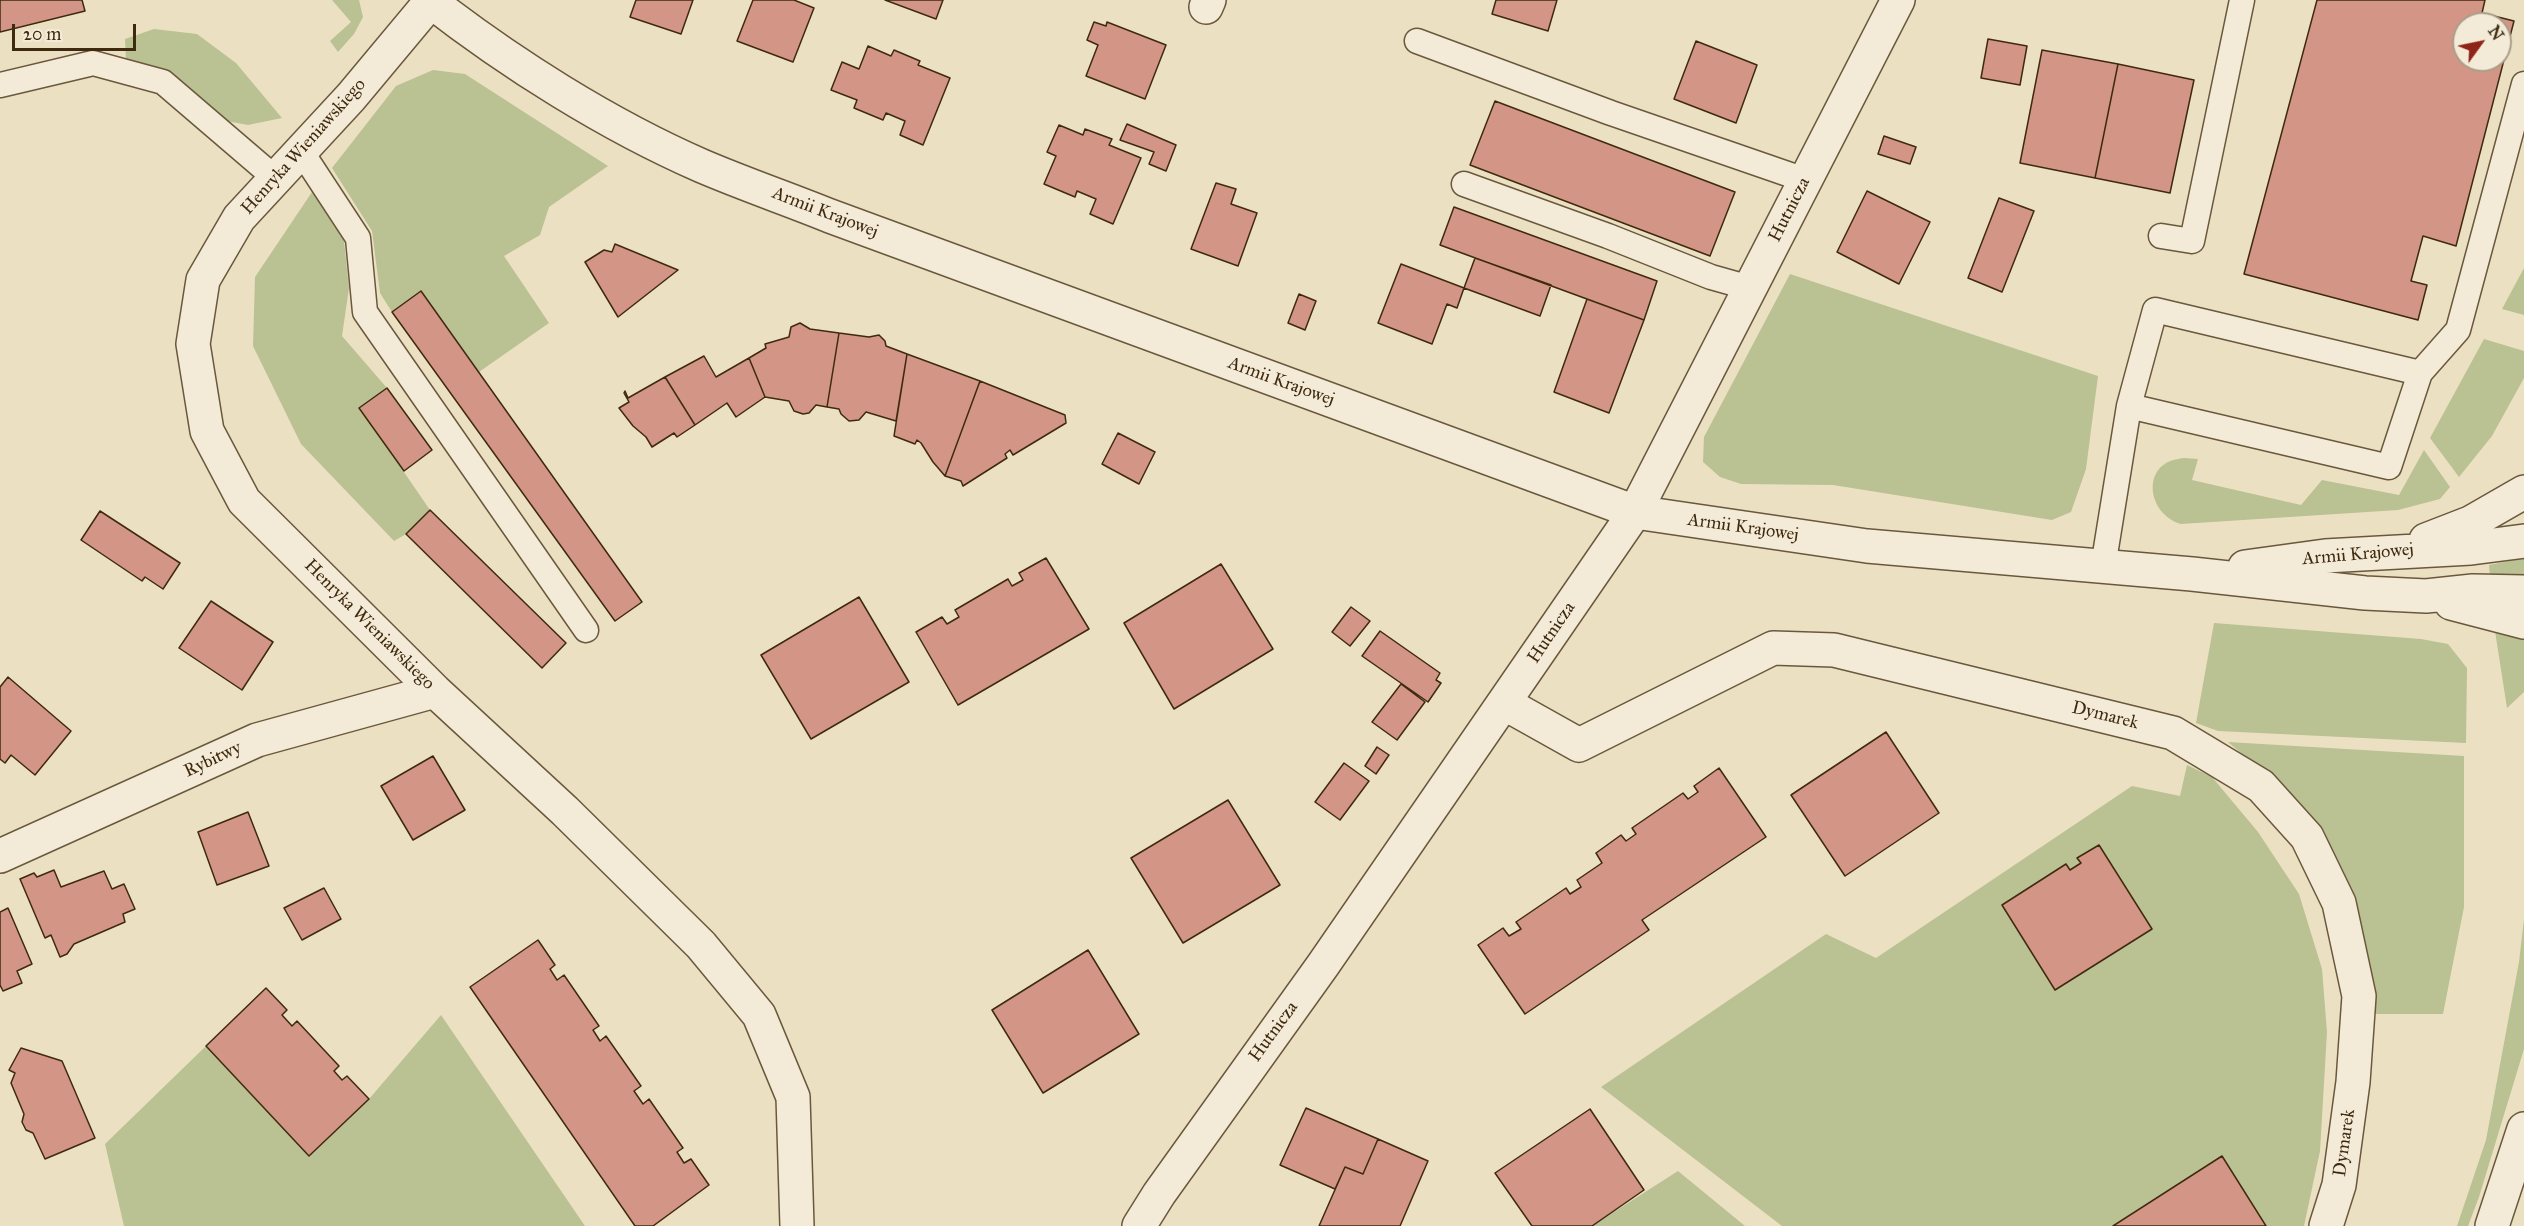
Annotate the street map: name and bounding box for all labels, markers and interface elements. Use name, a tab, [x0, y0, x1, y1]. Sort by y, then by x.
scale bar	[15, 12, 140, 50]
north arrow	[2452, 12, 2512, 72]
text: N	[2484, 22, 2507, 44]
text: 20 m	[23, 23, 61, 45]
street label: Henryka Wieniawskiego	[237, 74, 371, 220]
street label: Hutnicza	[1765, 174, 1815, 246]
street label: Armii Krajowej	[769, 183, 881, 243]
street label: Armii Krajowej	[1225, 353, 1337, 411]
street label: Armii Krajowej	[1686, 510, 1800, 546]
street label: Armii Krajowej	[2301, 539, 2415, 571]
street label: Henryka Wieniawskiego	[299, 555, 439, 695]
street label: Hutnicza	[1524, 598, 1580, 668]
street label: Dymarek	[2069, 697, 2141, 735]
street label: Rybitwy	[181, 737, 245, 783]
street label: Hutnicza	[1245, 998, 1303, 1066]
street label: Dymarek	[2330, 1108, 2360, 1178]

